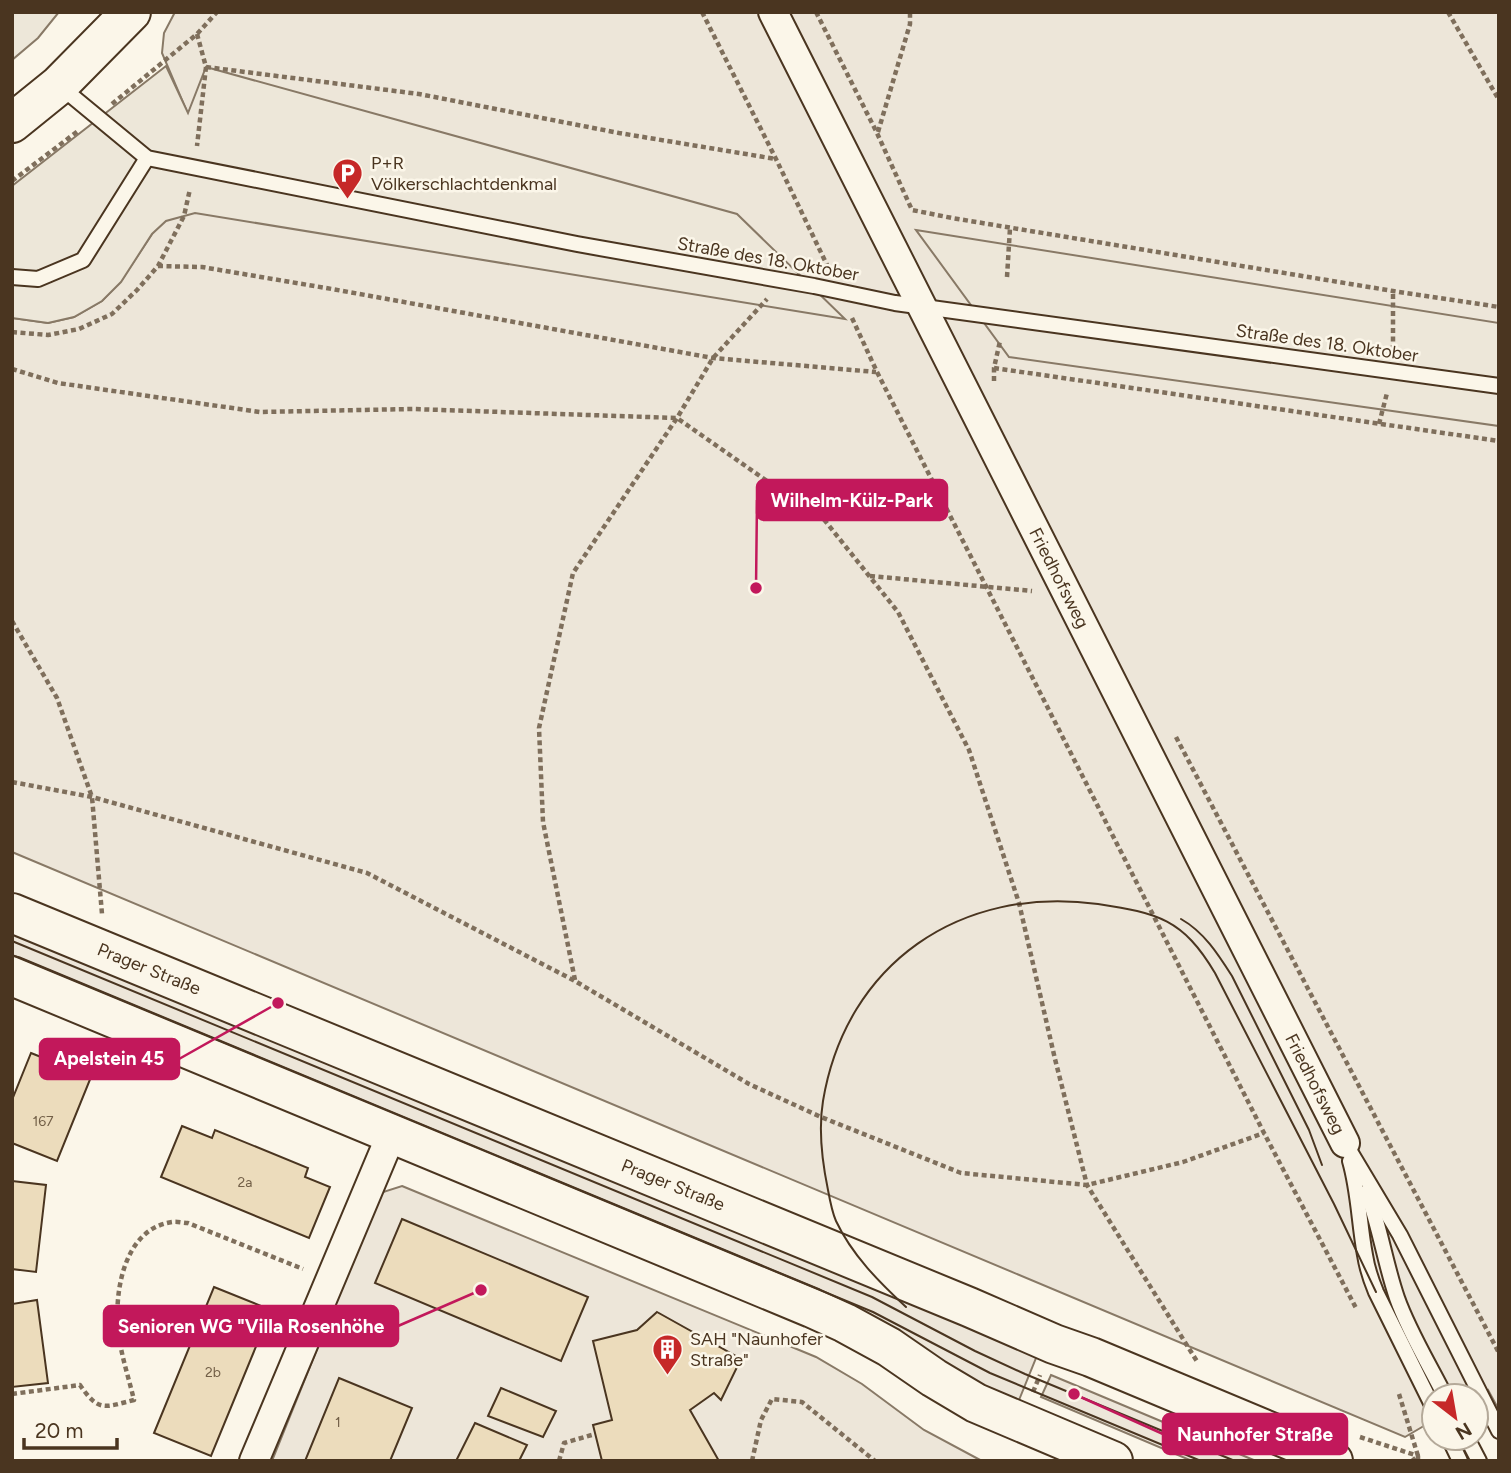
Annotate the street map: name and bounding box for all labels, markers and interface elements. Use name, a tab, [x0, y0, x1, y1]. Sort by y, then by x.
place label: P+R Völkerschlachtdenkmal	[371, 152, 557, 195]
parking icon: P+R Völkerschlachtdenkmal	[331, 156, 365, 200]
street label: Straße des 18. Oktober	[676, 232, 860, 286]
street label: Straße des 18. Oktober	[1234, 319, 1420, 367]
callout: Wilhelm-Külz-Park	[757, 480, 947, 520]
text: Wilhelm-Külz-Park	[771, 489, 934, 512]
street label: Friedhofsweg	[1024, 524, 1094, 632]
street label: Prager Straße	[94, 938, 204, 1000]
street label: Friedhofsweg	[1280, 1030, 1350, 1138]
callout: Apelstein 45	[40, 1039, 179, 1079]
text: Apelstein 45	[54, 1047, 164, 1070]
house number: 167	[32, 1113, 54, 1130]
street label: Prager Straße	[618, 1154, 728, 1216]
house number: 2a	[238, 1174, 252, 1191]
callout: Senioren WG "Villa Rosenhöhe	[104, 1306, 398, 1346]
text: Senioren WG "Villa Rosenhöhe	[118, 1315, 385, 1338]
place label: SAH "Naunhofer Straße"	[690, 1328, 823, 1371]
building icon: SAH "Naunhofer Straße"	[650, 1332, 684, 1376]
house number: 2b	[205, 1364, 221, 1381]
north arrow	[1420, 1382, 1490, 1452]
scale bar	[24, 1406, 117, 1450]
house number: 1	[335, 1414, 341, 1431]
callout: Naunhofer Straße	[1163, 1414, 1347, 1454]
text: 20 m	[35, 1418, 83, 1443]
text: N	[1451, 1418, 1476, 1445]
text: Naunhofer Straße	[1177, 1423, 1333, 1446]

